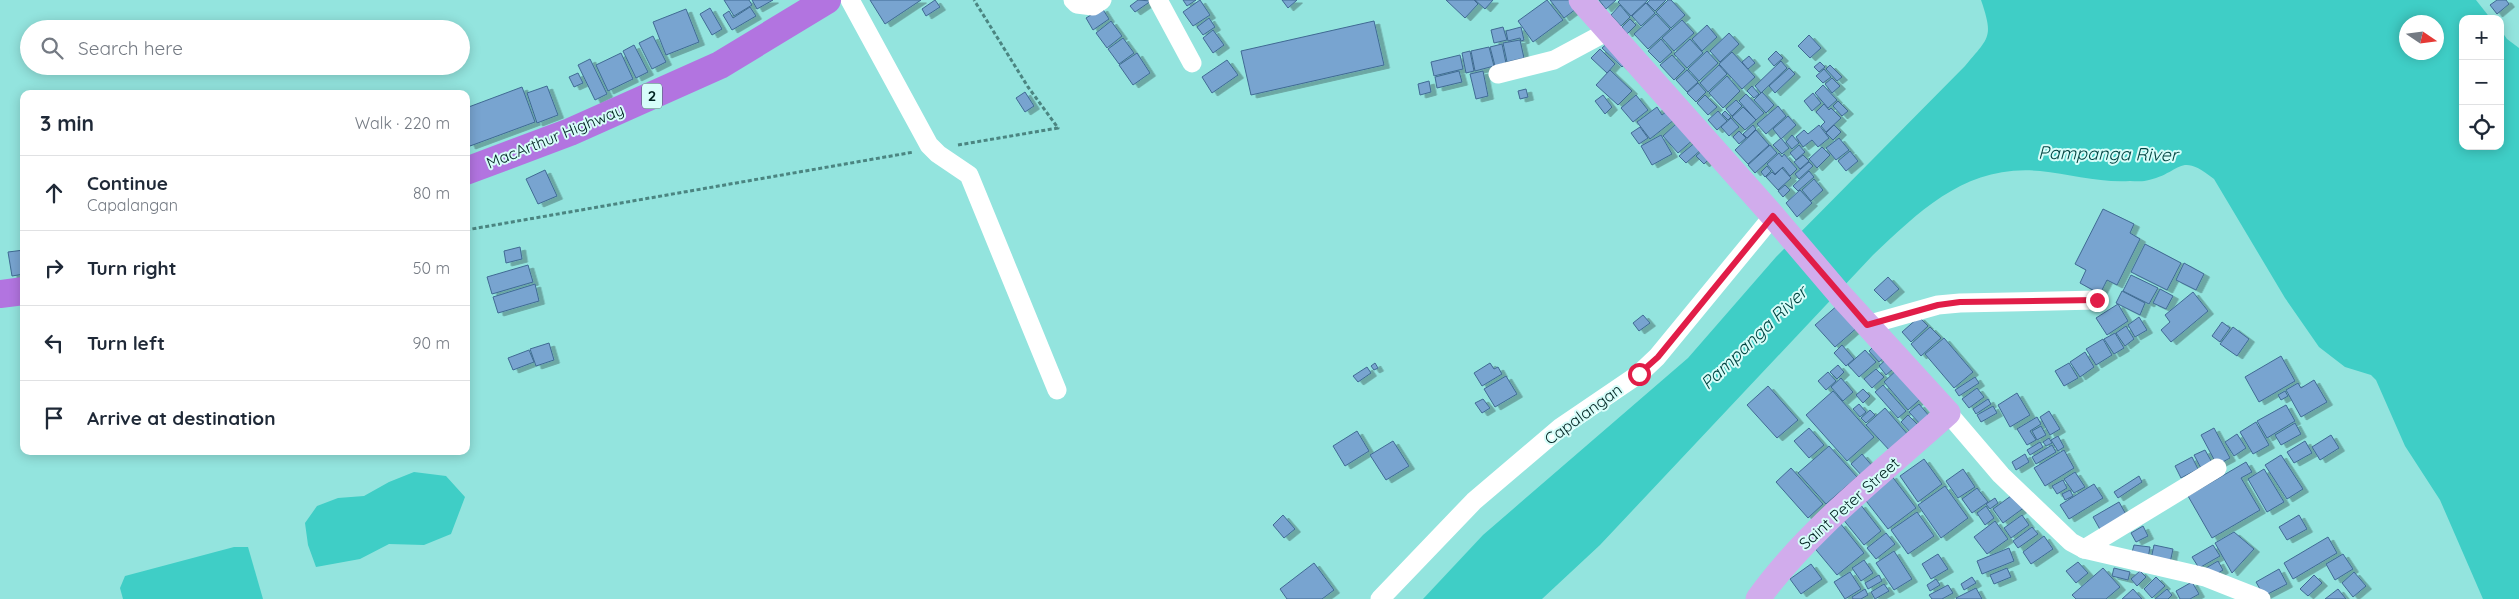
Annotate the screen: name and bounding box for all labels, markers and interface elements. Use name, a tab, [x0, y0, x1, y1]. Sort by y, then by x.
north arrow	[2399, 15, 2444, 60]
map controls	[2459, 15, 2504, 150]
button: +	[2459, 15, 2504, 60]
search box	[20, 20, 470, 75]
icon: search	[38, 34, 66, 62]
text: Search here	[78, 36, 183, 60]
button: −	[2459, 60, 2504, 105]
road number: 2	[642, 84, 662, 108]
street label: MacArthur Highway	[483, 99, 627, 173]
button: locate	[2459, 105, 2504, 150]
text: 3 min	[40, 110, 94, 136]
text: Walk · 220 m	[355, 113, 450, 133]
water label: Pampanga River	[2038, 141, 2180, 166]
text: Continue	[87, 171, 168, 195]
icon: ahead	[40, 179, 68, 207]
text: 80 m	[413, 183, 450, 203]
text: Capalangan	[87, 195, 178, 215]
icon: right	[40, 254, 68, 282]
text: Turn right	[87, 256, 176, 280]
text: 50 m	[413, 258, 450, 278]
water label: Pampanga River	[1695, 279, 1813, 394]
route end	[2086, 289, 2109, 312]
icon: left	[40, 329, 68, 357]
text: Turn left	[87, 331, 165, 355]
text: 90 m	[413, 333, 450, 353]
route start	[1628, 363, 1651, 386]
street label: Capalangan	[1540, 379, 1626, 449]
icon: arrive	[40, 404, 68, 432]
text: Arrive at destination	[87, 406, 276, 430]
street label: Saint Peter Street	[1795, 453, 1903, 553]

